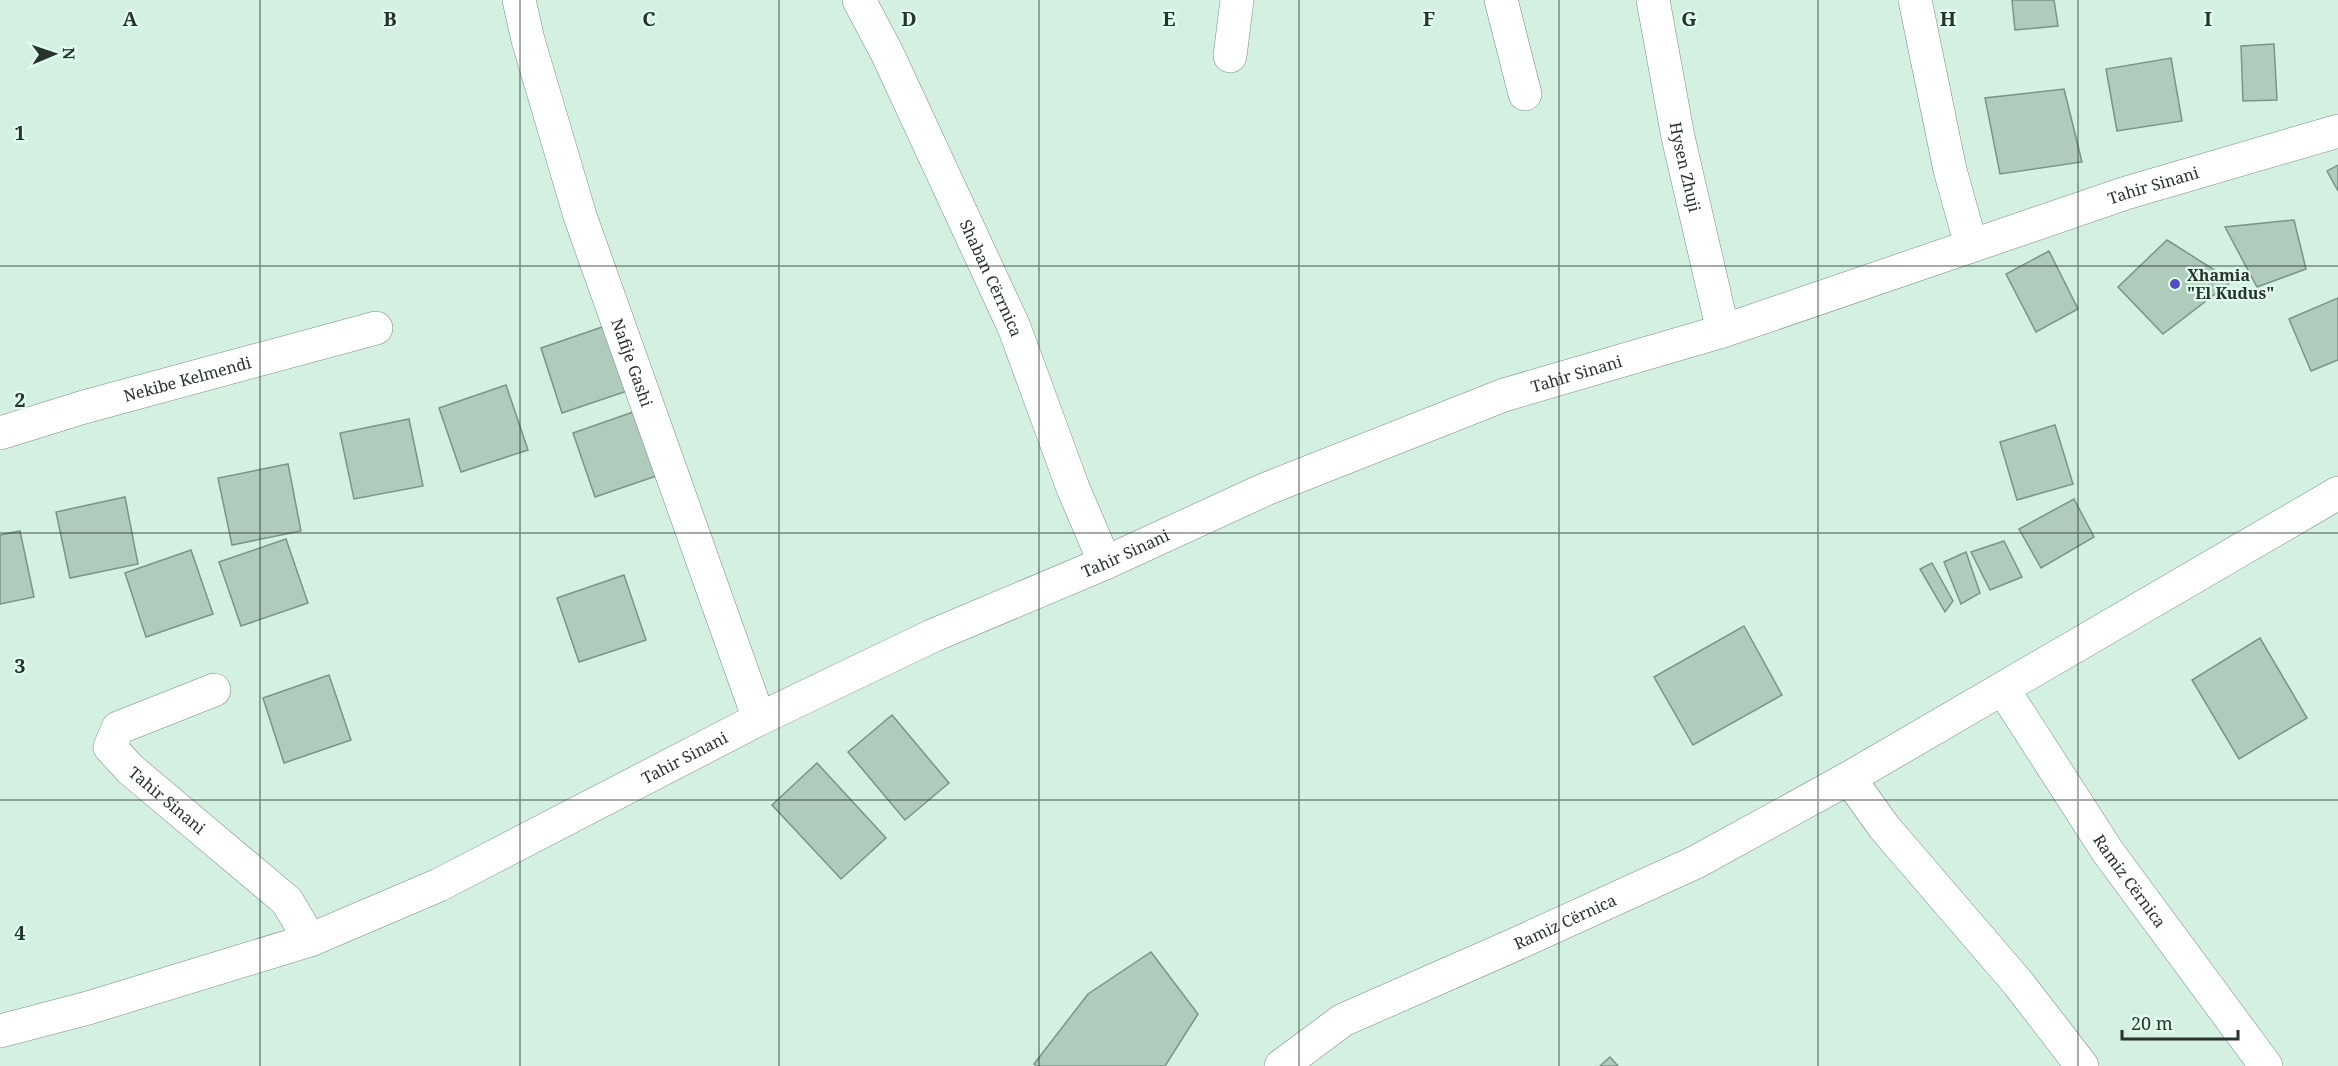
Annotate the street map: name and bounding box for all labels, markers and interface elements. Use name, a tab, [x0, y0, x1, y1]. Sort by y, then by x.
text: A	[122, 5, 138, 32]
text: B	[383, 5, 397, 32]
text: C	[642, 5, 656, 32]
text: D	[901, 5, 917, 32]
text: E	[1162, 5, 1176, 32]
text: F	[1423, 5, 1435, 32]
text: G	[1681, 5, 1697, 32]
text: H	[1940, 5, 1956, 32]
text: I	[2204, 5, 2212, 32]
north arrow	[24, 24, 84, 84]
text: N	[58, 47, 80, 61]
text: 1	[14, 119, 26, 146]
street label: Hysen Zhuji	[1664, 120, 1706, 214]
street label: Tahir Sinani	[2105, 161, 2201, 209]
street label: Shaban Cërrnica	[955, 216, 1028, 340]
place label: Xhamia "El Kudus"	[2187, 264, 2274, 304]
marker: Xhamia "El Kudus"	[2168, 277, 2182, 291]
street label: Nafije Gashi	[606, 315, 658, 410]
street label: Tahir Sinani	[1528, 350, 1625, 398]
street label: Nekibe Kelmendi	[121, 351, 254, 407]
text: 2	[14, 386, 26, 413]
street label: Tahir Sinani	[1078, 524, 1173, 583]
text: 3	[14, 652, 26, 679]
street label: Tahir Sinani	[638, 726, 731, 789]
street label: Tahir Sinani	[124, 761, 210, 839]
street label: Ramiz Cërnica	[2088, 830, 2171, 932]
street label: Ramiz Cërnica	[1510, 889, 1620, 955]
text: 4	[14, 919, 26, 946]
scale bar	[2122, 1003, 2238, 1041]
text: 20 m	[2131, 1011, 2173, 1035]

